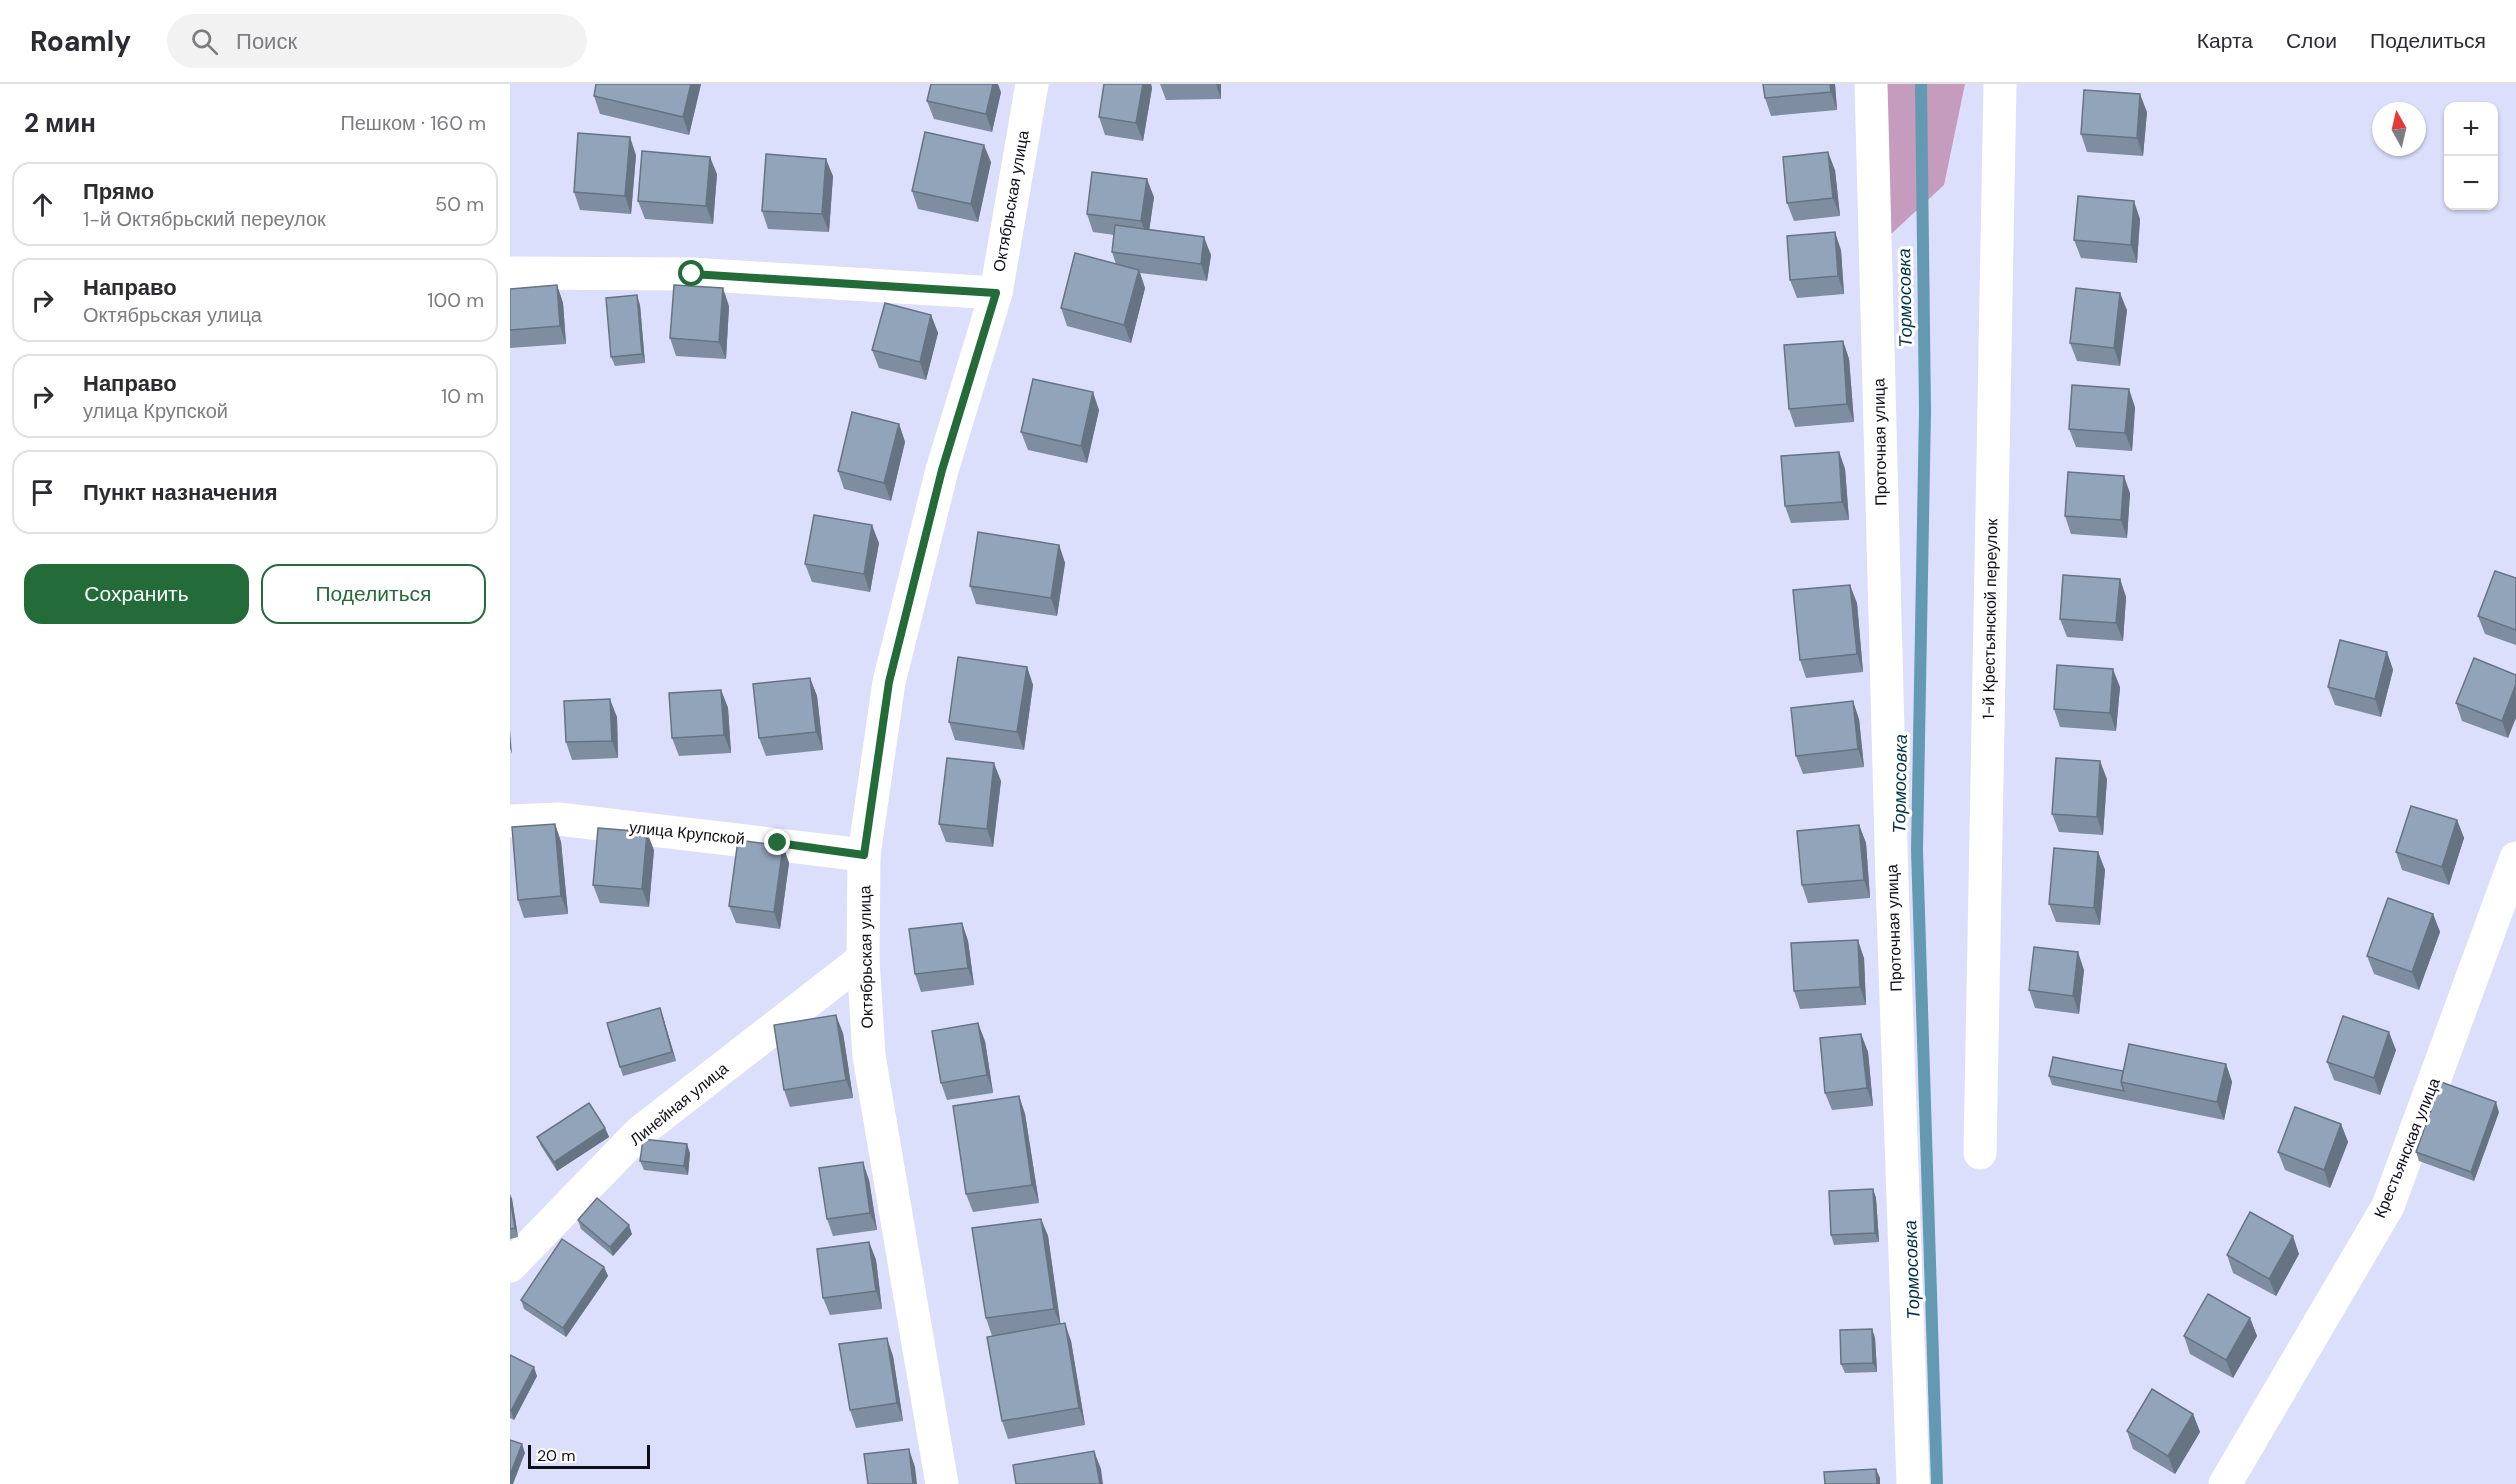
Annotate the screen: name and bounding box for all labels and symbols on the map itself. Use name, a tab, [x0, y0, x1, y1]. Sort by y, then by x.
north arrow	[2372, 102, 2426, 156]
street label: Октябрьская улица	[988, 129, 1034, 273]
water label: Тормосовка	[1892, 248, 1918, 348]
route start	[678, 260, 704, 286]
street label: Проточная улица	[1868, 378, 1892, 506]
street label: 1-й Крестьянской переулок	[1978, 518, 2002, 719]
water label: Тормосовка	[1887, 734, 1913, 834]
street label: улица Крупской	[628, 816, 746, 850]
route end	[764, 829, 790, 855]
street label: Проточная улица	[1881, 864, 1907, 992]
street label: Октябрьская улица	[854, 885, 878, 1029]
street label: Линейная улица	[625, 1058, 733, 1150]
street label: Крестьянская улица	[2369, 1075, 2445, 1221]
water label: Тормосовка	[1898, 1220, 1926, 1320]
scale bar	[528, 1442, 650, 1470]

